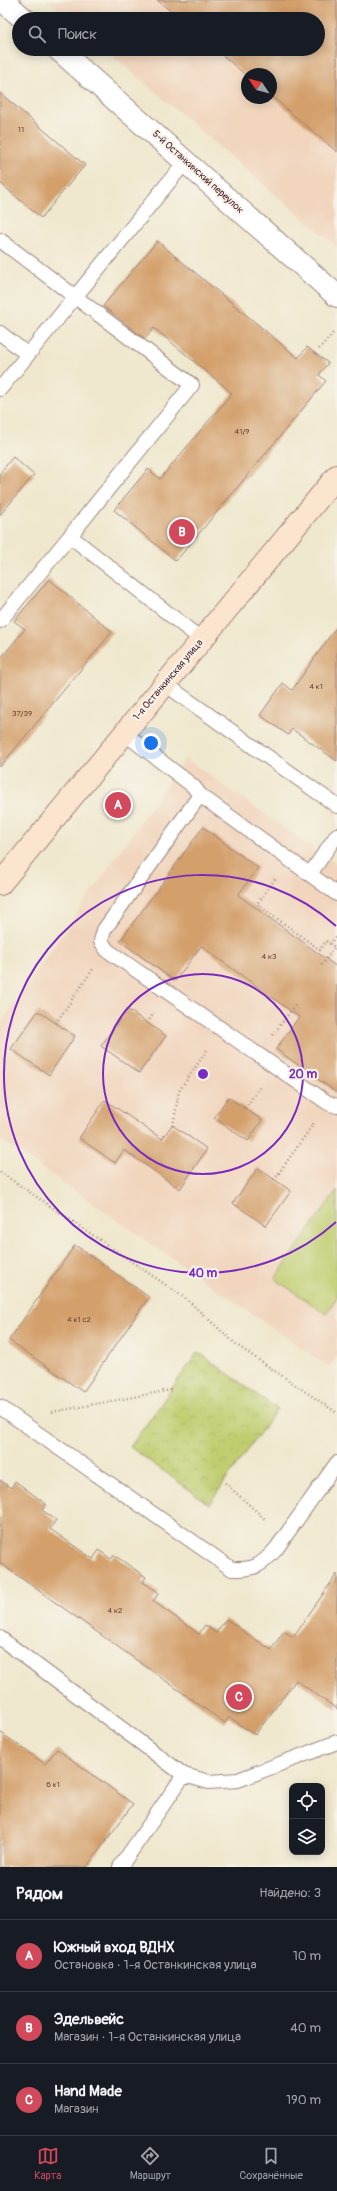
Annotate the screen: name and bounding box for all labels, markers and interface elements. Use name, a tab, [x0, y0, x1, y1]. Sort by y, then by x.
search box	[12, 12, 325, 56]
icon: search	[26, 23, 48, 45]
text: Поиск	[58, 25, 97, 44]
north arrow	[241, 68, 277, 104]
house number: 11	[18, 125, 24, 134]
street label: 5-й Останкинский переулок	[150, 128, 246, 216]
house number: 41/9	[235, 427, 249, 436]
pin: B	[169, 517, 195, 547]
street label: 1-я Останкинская улица	[131, 637, 206, 723]
house number: 4 к1	[309, 682, 323, 691]
house number: 37/39	[12, 709, 32, 718]
your location	[141, 733, 161, 753]
pin: A	[105, 790, 131, 820]
house number: 4 к3	[262, 952, 277, 961]
centre of rings	[196, 1067, 210, 1081]
text: 20 m	[289, 1067, 317, 1082]
text: 40 m	[188, 1266, 218, 1281]
house number: 4 к1 с2	[67, 1315, 91, 1324]
house number: 4 к2	[108, 1606, 123, 1615]
pin: C	[226, 1682, 252, 1712]
house number: 6 к1	[46, 1780, 60, 1789]
map controls	[289, 1783, 325, 1855]
button: locate	[289, 1783, 325, 1819]
button: layers	[289, 1819, 325, 1855]
text: Рядом	[16, 1883, 63, 1904]
text: Найдено: 3	[259, 1885, 321, 1901]
text: Южный вход ВДНХ	[54, 1938, 174, 1957]
text: A	[25, 1948, 33, 1964]
text: 10 m	[293, 1948, 321, 1964]
text: Остановка · 1-я Останкинская улица	[54, 1957, 256, 1973]
text: Эдельвейс	[54, 2010, 124, 2029]
text: B	[25, 2020, 33, 2036]
text: 40 m	[290, 2020, 321, 2036]
text: Магазин · 1-я Останкинская улица	[54, 2029, 241, 2045]
text: Hand Made	[54, 2082, 122, 2101]
text: C	[25, 2092, 33, 2108]
text: 190 m	[286, 2092, 321, 2108]
text: Магазин	[54, 2101, 98, 2117]
tab: Карта	[34, 2145, 61, 2182]
tab: Маршрут	[130, 2145, 171, 2182]
tab: Сохранённые	[239, 2145, 303, 2182]

